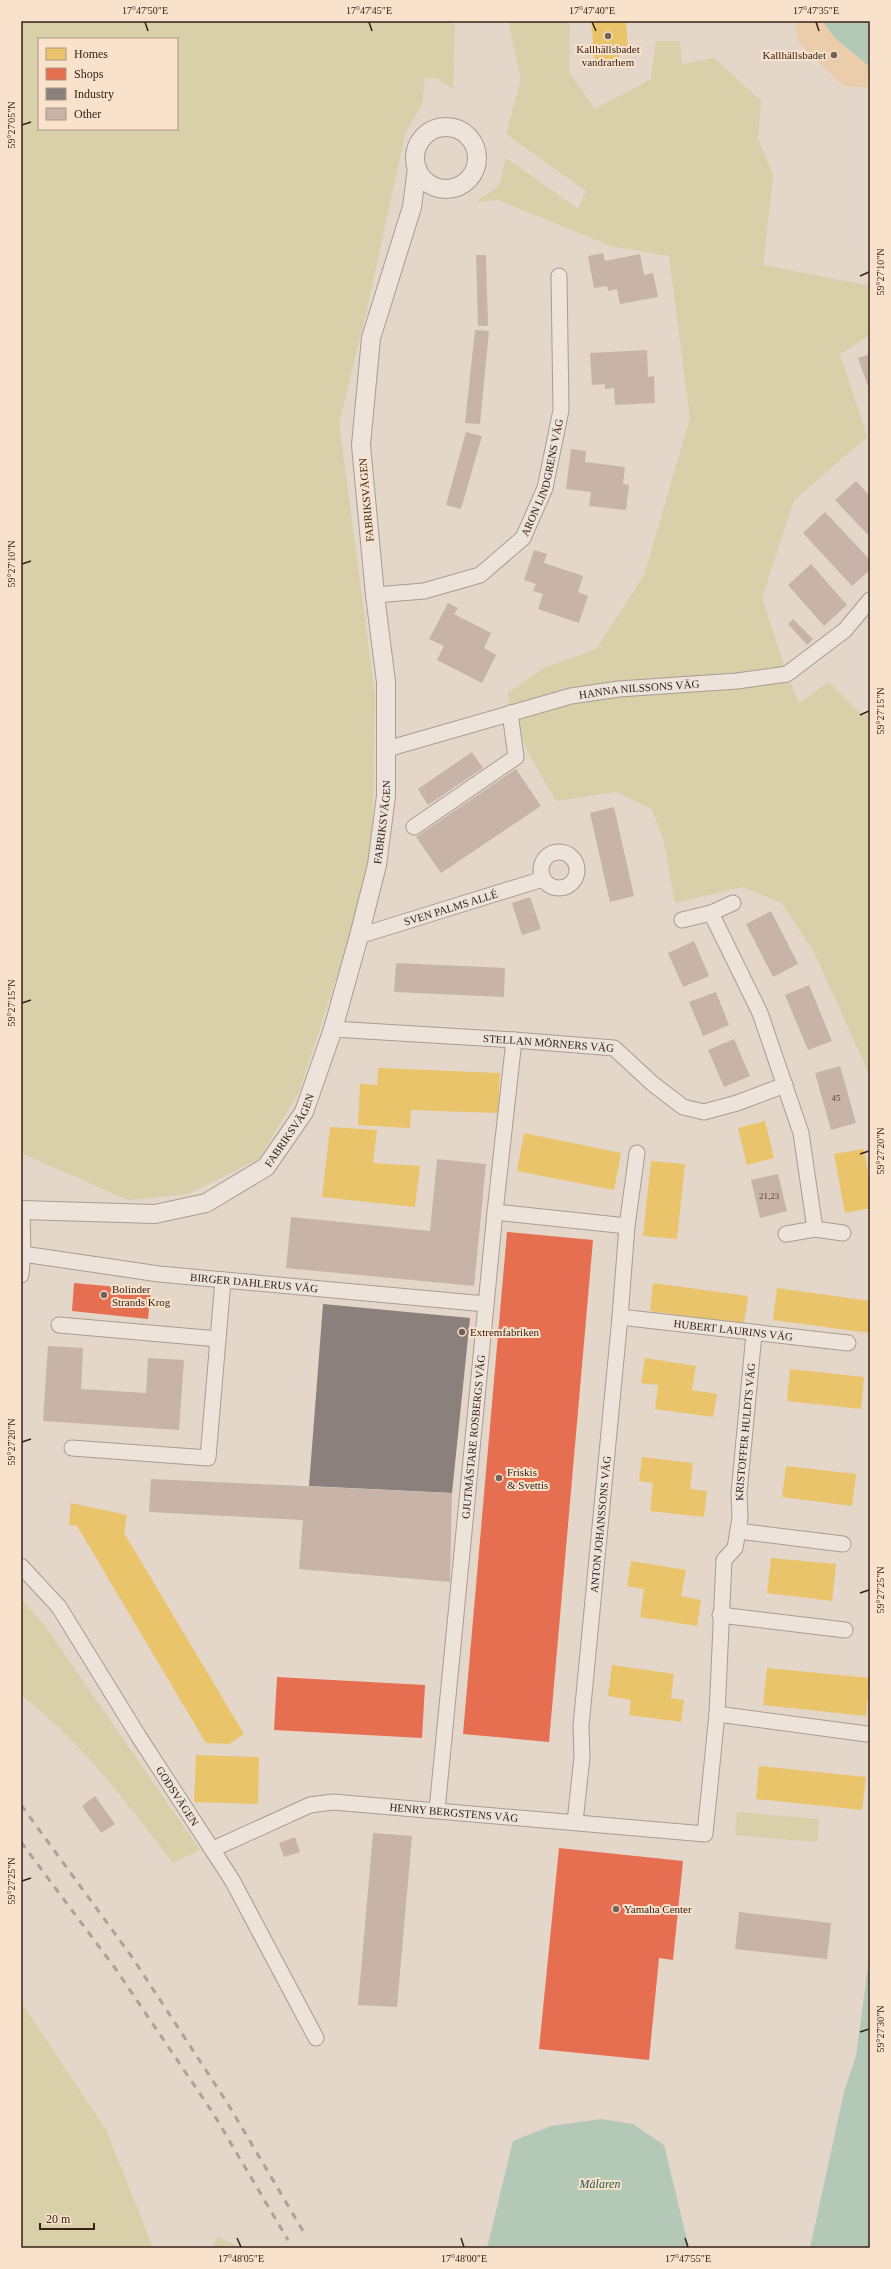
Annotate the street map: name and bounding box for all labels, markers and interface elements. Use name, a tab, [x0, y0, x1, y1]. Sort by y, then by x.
text: 17°47'50"E	[122, 5, 168, 16]
text: 17°47'45"E	[346, 5, 392, 16]
text: 17°47'40"E	[569, 5, 615, 16]
text: 17°47'35"E	[793, 5, 839, 16]
marker: Kallhällsbadet vandrarhem	[603, 31, 613, 41]
legend	[38, 38, 178, 130]
place label: Kallhällsbadet vandrarhem	[576, 43, 640, 68]
text: Homes	[74, 47, 108, 61]
place label: Kallhällsbadet	[762, 49, 826, 61]
marker: Kallhällsbadet	[829, 50, 839, 60]
text: Shops	[74, 67, 104, 81]
text: Industry	[74, 87, 114, 101]
text: 59°27'05"N	[6, 101, 17, 149]
text: Other	[74, 107, 101, 121]
text: 59°27'10"N	[875, 248, 886, 296]
street label: ARON LINDGRENS VÄG	[519, 418, 565, 538]
street label: FABRIKSVÄGEN	[356, 458, 376, 542]
text: 59°27'10"N	[6, 540, 17, 588]
street label: HANNA NILSSONS VÄG	[578, 678, 700, 701]
text: 59°27'15"N	[875, 687, 886, 735]
street label: FABRIKSVÄGEN	[371, 780, 392, 865]
street label: SVEN PALMS ALLÉ	[402, 887, 499, 928]
text: 59°27'15"N	[6, 979, 17, 1027]
street label: STELLAN MÖRNERS VÄG	[483, 1032, 615, 1054]
street label: FABRIKSVÄGEN	[262, 1092, 316, 1169]
house number: 45	[832, 1093, 841, 1103]
text: 59°27'20"N	[875, 1127, 886, 1175]
house number: 21,23	[759, 1191, 780, 1201]
street label: BIRGER DAHLERUS VÄG	[190, 1271, 319, 1295]
place label: Bolinder Strands Krog	[112, 1283, 171, 1308]
marker: Bolinder Strands Krog	[99, 1290, 109, 1300]
street label: HUBERT LAURINS VÄG	[673, 1317, 794, 1343]
place label: Extremfabriken	[470, 1326, 540, 1338]
marker: Extremfabriken	[457, 1327, 467, 1337]
street label: GJUTMÄSTARE ROSBERGS VÄG	[459, 1354, 487, 1519]
street label: KRISTOFFER HULDTS VÄG	[733, 1362, 757, 1501]
text: 59°27'20"N	[6, 1418, 17, 1466]
street label: ANTON JOHANSSONS VÄG	[588, 1455, 613, 1594]
place label: Friskis & Svettis	[507, 1466, 548, 1491]
marker: Friskis & Svettis	[494, 1473, 504, 1483]
text: 59°27'25"N	[875, 1566, 886, 1614]
street label: GODSVÄGEN	[154, 1764, 201, 1828]
street label: HENRY BERGSTENS VÄG	[389, 1801, 519, 1824]
text: 59°27'25"N	[6, 1857, 17, 1905]
place label: Yamaha Center	[624, 1903, 692, 1915]
marker: Yamaha Center	[611, 1904, 621, 1914]
text: 59°27'30"N	[875, 2005, 886, 2053]
water label: Mälaren	[579, 2177, 620, 2191]
scale bar	[40, 2205, 94, 2231]
text: 20 m	[46, 2212, 71, 2226]
text: 17°48'05"E	[218, 2253, 264, 2264]
text: 17°48'00"E	[441, 2253, 487, 2264]
text: 17°47'55"E	[665, 2253, 711, 2264]

